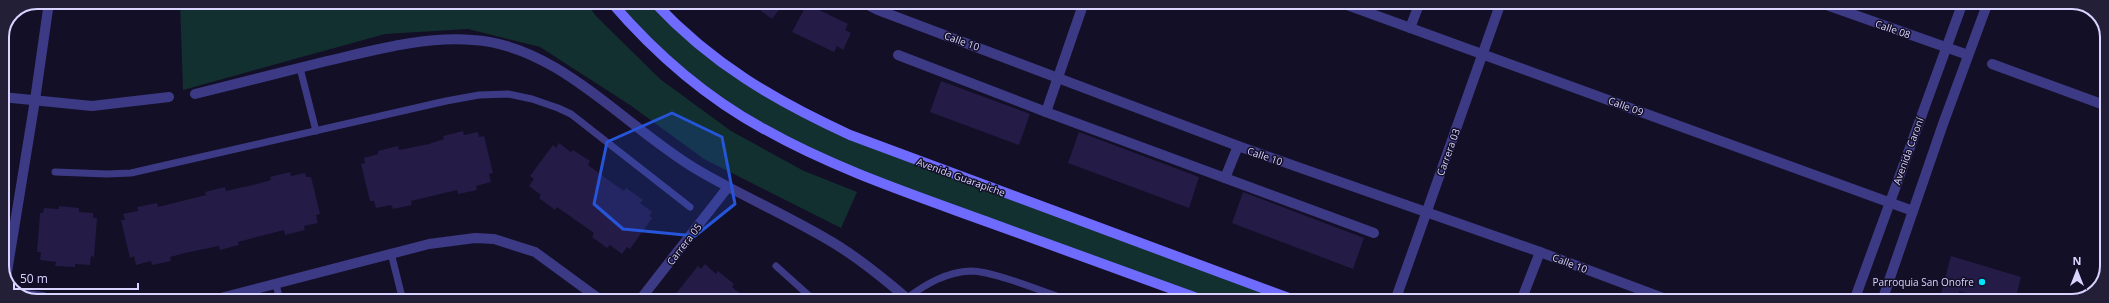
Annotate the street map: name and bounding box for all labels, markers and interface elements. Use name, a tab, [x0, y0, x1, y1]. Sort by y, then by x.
street label: Calle 08	[1873, 16, 1913, 42]
street label: Calle 10	[942, 28, 982, 54]
street label: Calle 09	[1606, 93, 1646, 119]
street label: Avenida Caroní	[1889, 115, 1927, 187]
street label: Carrera 03	[1433, 126, 1463, 178]
street label: Calle 10	[1245, 143, 1285, 169]
street label: Avenida Guarapiche	[915, 154, 1008, 200]
street label: Carrera 05	[663, 220, 705, 268]
street label: Calle 10	[1550, 250, 1590, 276]
north arrow	[2057, 251, 2097, 291]
text: N	[2073, 253, 2081, 268]
scale bar	[14, 265, 138, 291]
text: 50 m	[20, 270, 48, 287]
place label: Parroquia San Onofre	[1873, 275, 1974, 289]
marker: Parroquia San Onofre	[1977, 277, 1987, 287]

